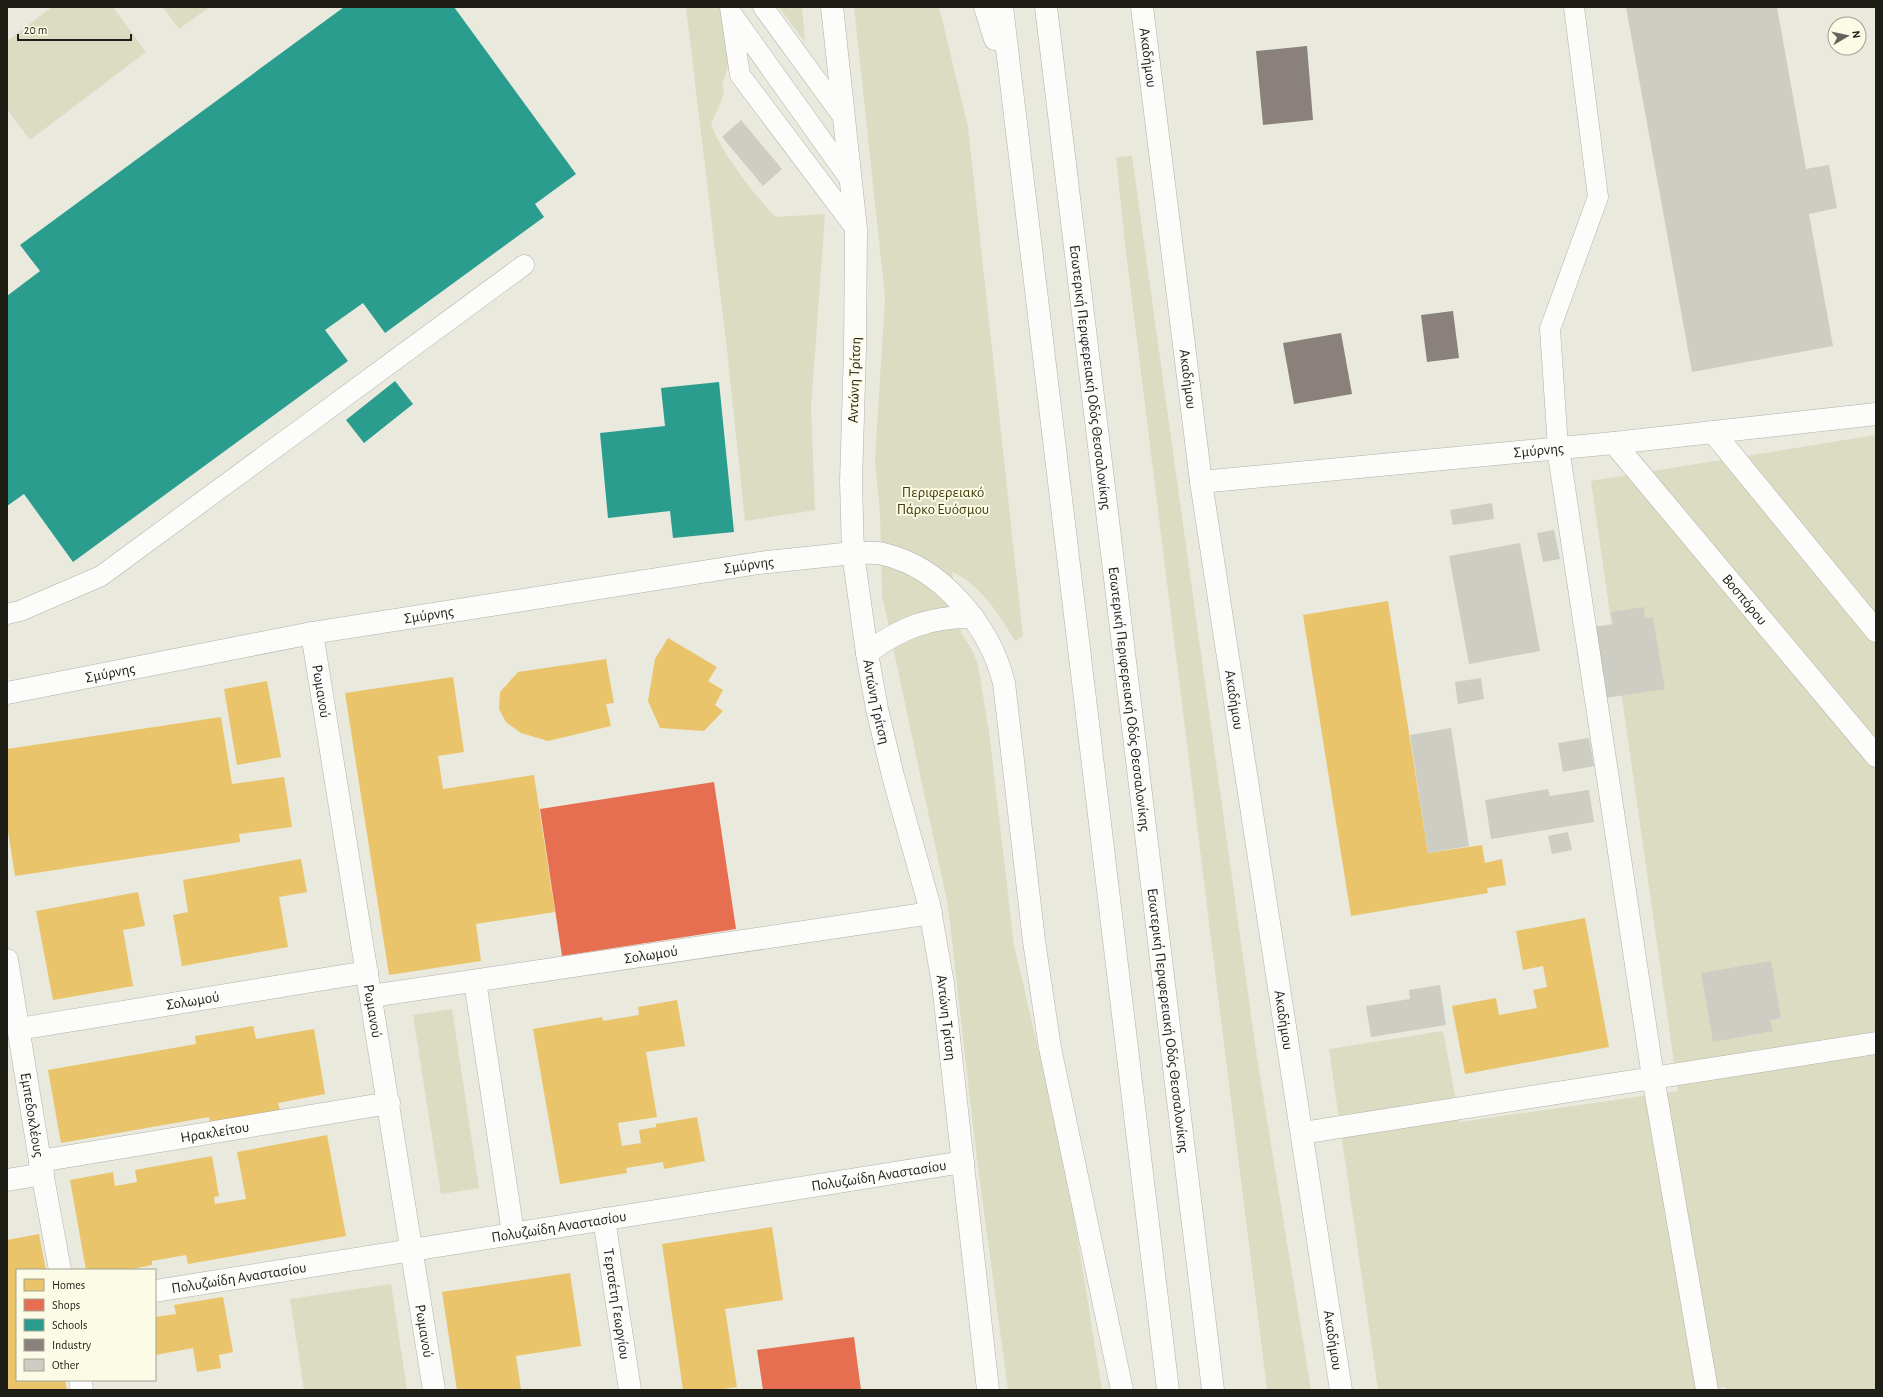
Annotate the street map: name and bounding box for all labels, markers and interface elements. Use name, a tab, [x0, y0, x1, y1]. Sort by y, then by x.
scale bar	[18, 16, 131, 42]
north arrow	[1827, 16, 1867, 56]
text: 20 m	[24, 24, 47, 36]
street label: Ακαδήμου	[1137, 27, 1159, 89]
text: N	[1850, 30, 1862, 39]
street label: Εσωτερική Περιφερειακή Οδός Θεσσαλονίκης	[1067, 244, 1114, 511]
street label: Αντώνη Τρίτση	[845, 337, 864, 423]
street label: Ακαδήμου	[1177, 348, 1199, 410]
street label: Σμύρνης	[1513, 441, 1564, 460]
park label: Περιφερειακό Πάρκο Ευόσμου	[897, 485, 989, 517]
street label: Σμύρνης	[723, 554, 775, 576]
street label: Εσωτερική Περιφερειακή Οδός Θεσσαλονίκης	[1106, 566, 1153, 833]
street label: Βοσπόρου	[1719, 571, 1770, 628]
street label: Σμύρνης	[403, 604, 455, 627]
street label: Αντώνη Τρίτση	[860, 658, 892, 746]
street label: Σμύρνης	[84, 661, 136, 685]
street label: Ρωμανού	[309, 664, 333, 719]
street label: Ακαδήμου	[1222, 669, 1246, 731]
street label: Εσωτερική Περιφερειακή Οδός Θεσσαλονίκης	[1144, 887, 1191, 1154]
street label: Σολωμού	[623, 944, 679, 966]
street label: Αντώνη Τρίτση	[933, 973, 958, 1061]
street label: Ρωμανού	[361, 983, 384, 1039]
street label: Σολωμού	[165, 989, 220, 1013]
street label: Ακαδήμου	[1271, 989, 1295, 1051]
street label: Εμπεδοκλέους	[18, 1072, 46, 1159]
street label: Ηρακλείτου	[179, 1119, 250, 1146]
street label: Πολυζωίδη Αναστασίου	[810, 1158, 947, 1194]
street label: Πολυζωίδη Αναστασίου	[490, 1209, 628, 1245]
street label: Τερτσέτη Γεωργίου	[601, 1248, 632, 1361]
street label: Πολυζωίδη Αναστασίου	[170, 1260, 308, 1296]
legend	[16, 1269, 156, 1381]
text: Homes	[52, 1279, 85, 1291]
text: Shops	[52, 1299, 80, 1311]
street label: Ρωμανού	[412, 1303, 436, 1359]
street label: Ακαδήμου	[1321, 1309, 1345, 1371]
text: Schools	[52, 1319, 87, 1331]
text: Industry	[52, 1339, 91, 1352]
text: Other	[52, 1359, 79, 1371]

